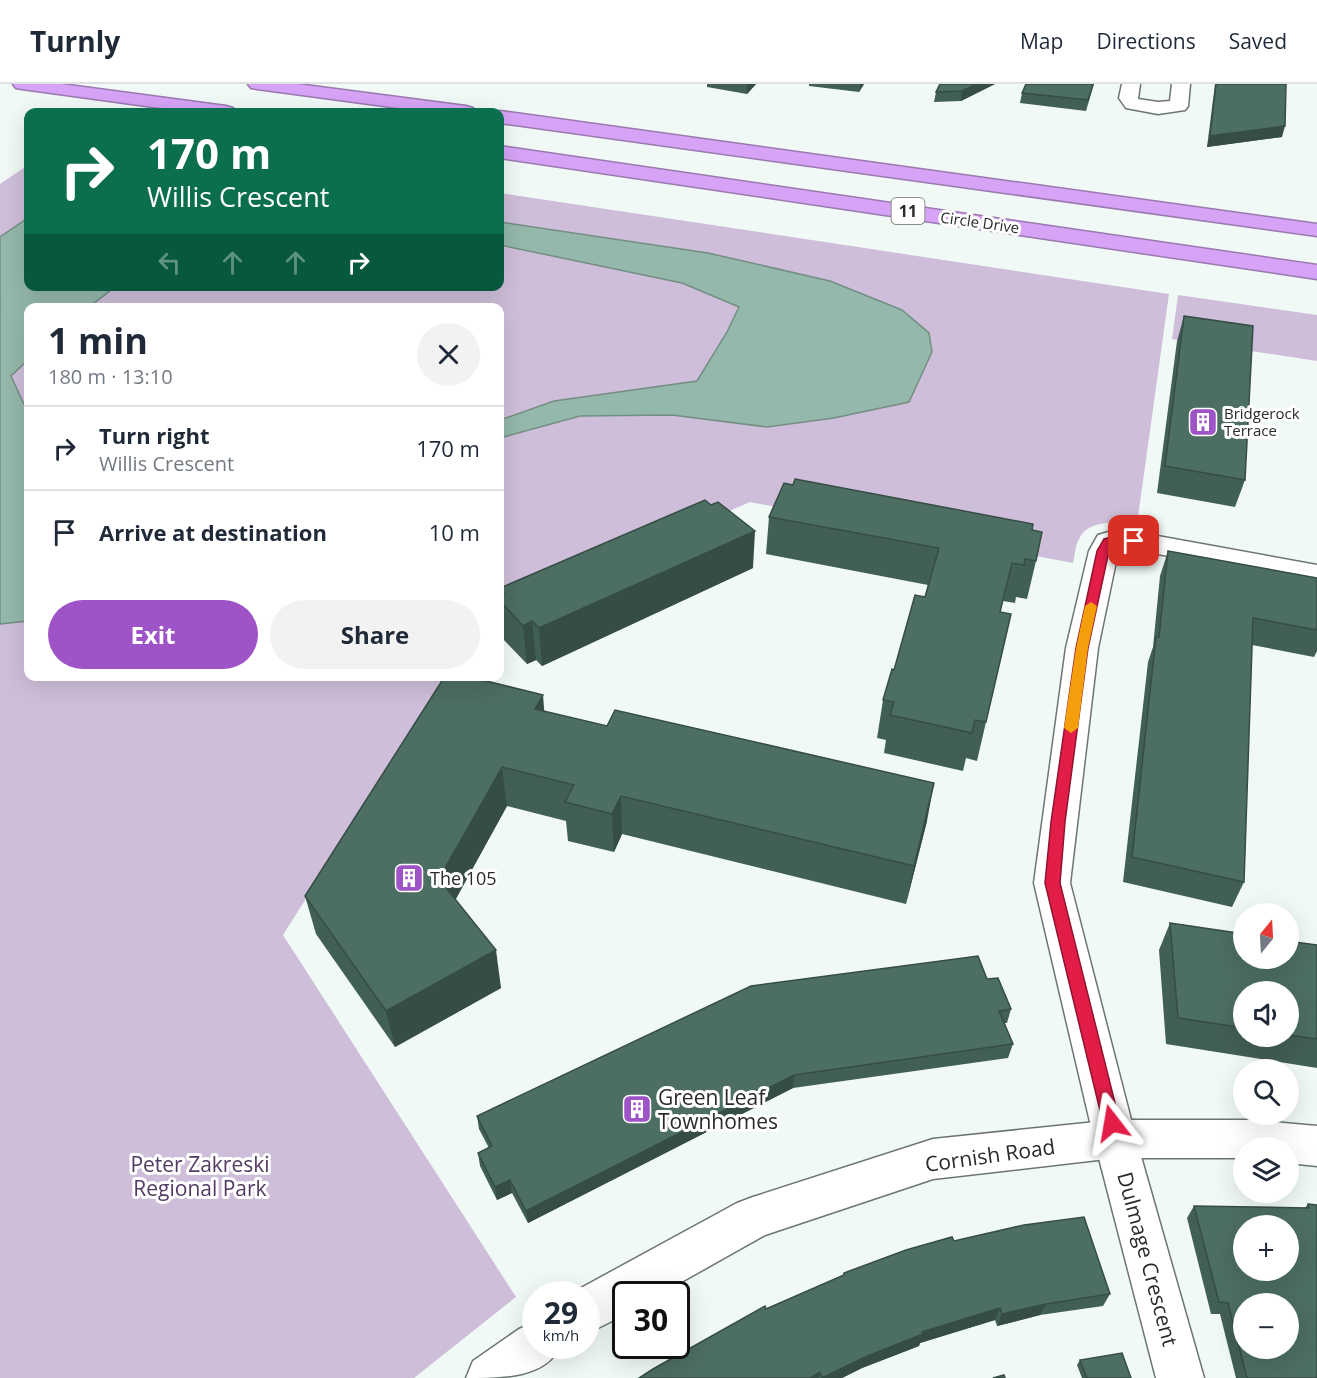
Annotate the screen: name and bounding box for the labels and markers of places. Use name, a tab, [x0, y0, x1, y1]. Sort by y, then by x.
place label: Bridgerock Terrace	[1224, 403, 1300, 440]
building icon: Bridgerock Terrace	[1187, 406, 1219, 438]
pin	[1108, 515, 1159, 566]
building icon: The 105	[393, 862, 425, 894]
place label: The 105	[430, 866, 497, 890]
place label: Green Leaf Townhomes	[658, 1083, 778, 1135]
building icon: Green Leaf Townhomes	[621, 1093, 653, 1125]

